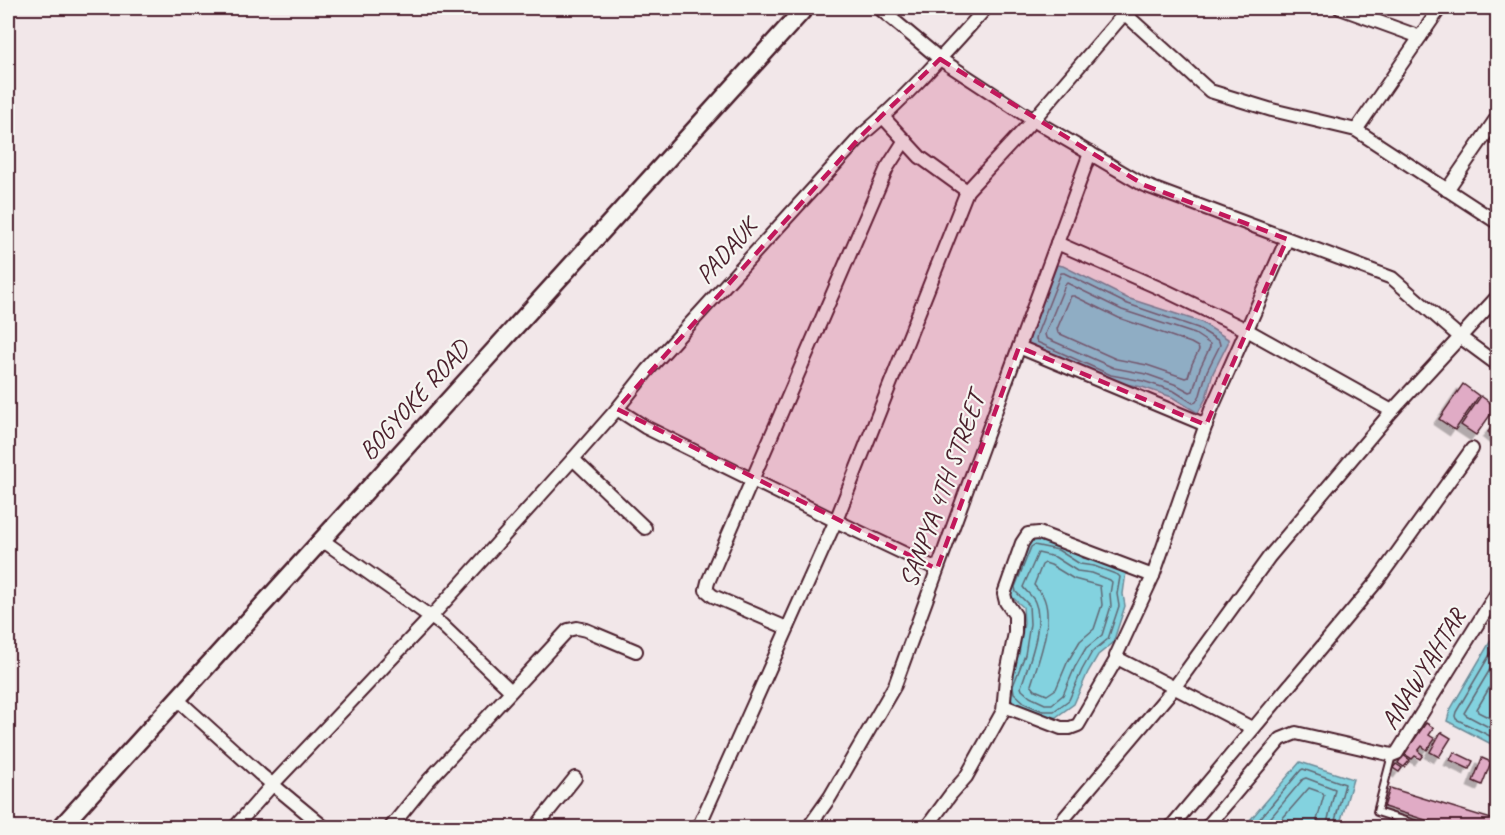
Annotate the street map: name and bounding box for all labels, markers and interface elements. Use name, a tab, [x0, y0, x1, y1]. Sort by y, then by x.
street label: PADAUK	[688, 208, 767, 291]
street label: BOGYOKE ROAD	[351, 331, 479, 467]
street label: SANPYA 4TH STREET	[892, 382, 995, 592]
street label: ANAWYAHTAR	[1373, 601, 1474, 736]

